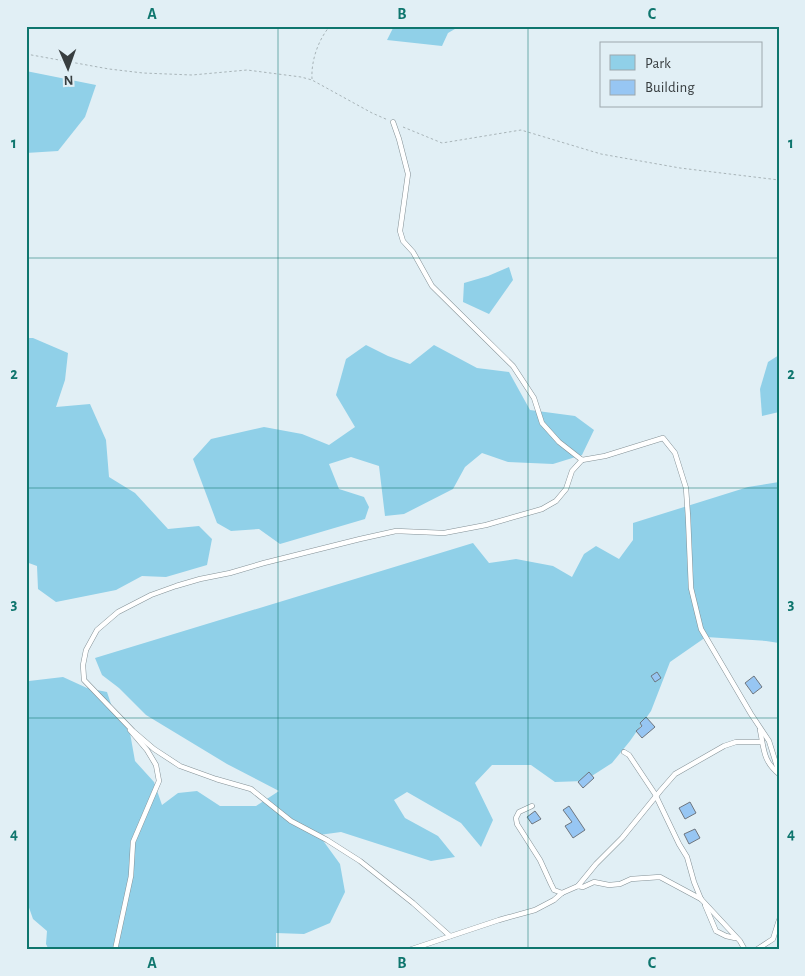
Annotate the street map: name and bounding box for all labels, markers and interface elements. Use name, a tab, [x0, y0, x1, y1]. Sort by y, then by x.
text: A	[147, 6, 157, 22]
text: B	[397, 6, 407, 22]
text: C	[648, 6, 657, 22]
north arrow	[42, 42, 92, 92]
legend	[600, 42, 762, 108]
text: Park	[645, 56, 671, 71]
text: N	[63, 73, 74, 87]
text: Building	[645, 80, 695, 95]
text: 1	[11, 135, 17, 151]
text: 1	[788, 135, 794, 151]
text: 2	[10, 366, 18, 382]
text: 2	[787, 366, 795, 382]
text: 3	[11, 596, 18, 612]
text: 3	[788, 596, 795, 612]
text: 4	[10, 826, 18, 842]
text: 4	[787, 826, 795, 842]
text: A	[147, 955, 157, 971]
text: B	[397, 955, 407, 971]
text: C	[648, 955, 657, 971]

